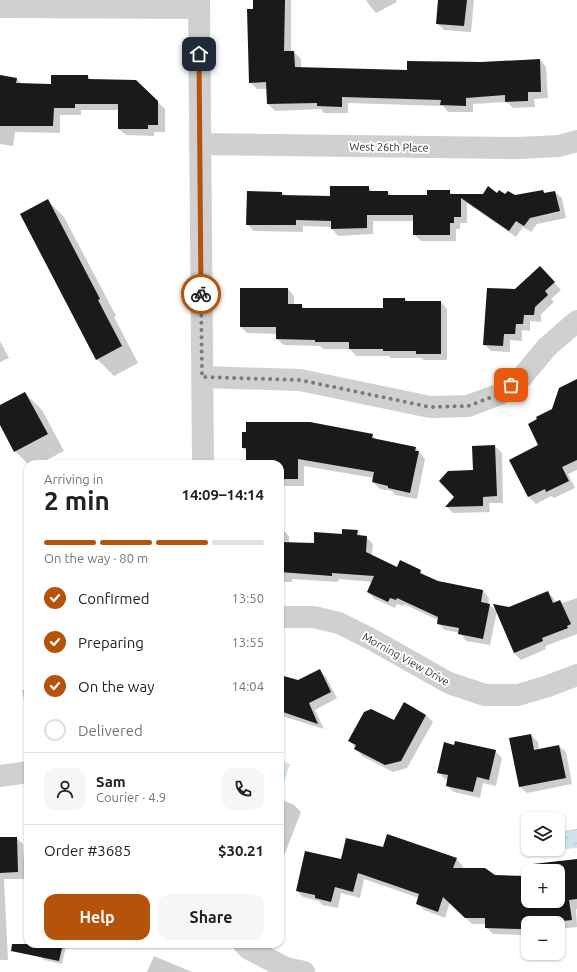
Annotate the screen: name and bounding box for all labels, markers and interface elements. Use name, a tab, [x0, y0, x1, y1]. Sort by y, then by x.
pin	[182, 37, 216, 71]
icon: home	[188, 43, 210, 65]
street label: West 26th Place	[349, 140, 429, 154]
courier	[181, 274, 221, 314]
icon: bike	[190, 283, 212, 305]
pin	[494, 368, 528, 402]
icon: bag	[500, 374, 522, 396]
text: Arriving in	[44, 472, 103, 486]
text: 2 min	[44, 486, 110, 515]
text: 14:09–14:14	[181, 486, 264, 503]
text: On the way · 80 m	[44, 551, 148, 565]
icon: check	[44, 587, 66, 609]
text: Confirmed	[78, 590, 150, 607]
text: 13:50	[231, 591, 264, 605]
street label: Morning View Drive	[361, 630, 451, 688]
icon: check	[44, 631, 66, 653]
text: Preparing	[78, 634, 144, 651]
text: 13:55	[231, 635, 264, 649]
icon: check	[44, 675, 66, 697]
text: On the way	[78, 678, 154, 695]
text: 14:04	[231, 679, 264, 693]
text: Delivered	[78, 722, 143, 739]
button: person	[44, 768, 86, 810]
button: phone	[222, 768, 264, 810]
text: Sam	[96, 773, 126, 790]
text: Courier · 4.9	[96, 790, 166, 804]
map controls	[521, 812, 565, 960]
button: layers	[521, 812, 565, 856]
text: Order #3685	[44, 842, 131, 859]
text: $30.21	[218, 842, 264, 859]
button: +	[521, 864, 565, 908]
button: Help	[44, 894, 150, 940]
button: Share	[158, 894, 264, 940]
button: −	[521, 916, 565, 960]

